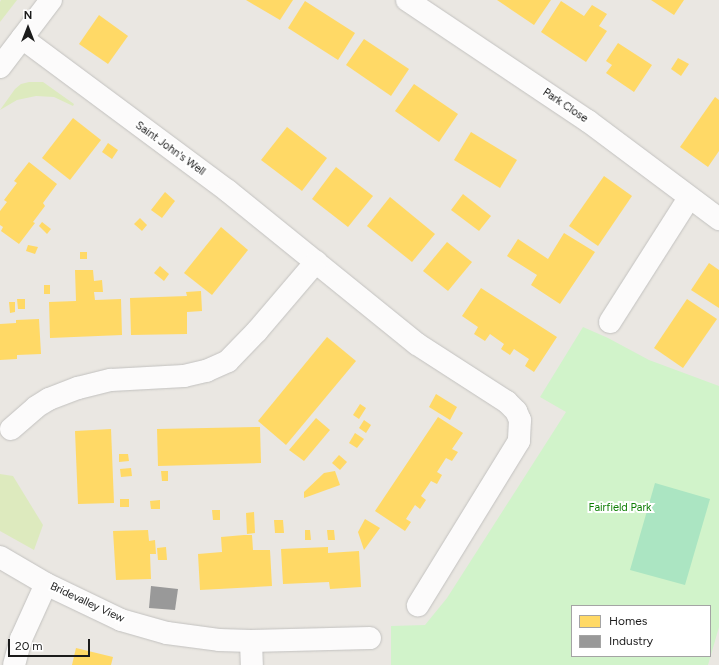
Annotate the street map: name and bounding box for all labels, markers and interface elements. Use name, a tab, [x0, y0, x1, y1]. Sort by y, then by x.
north arrow	[8, 8, 48, 48]
text: N	[24, 9, 32, 22]
street label: Park Close	[540, 86, 590, 126]
street label: Saint John's Well	[132, 119, 208, 179]
park label: Fairfield Park	[589, 501, 651, 515]
street label: Bridevalley View	[48, 580, 126, 626]
legend	[571, 605, 711, 657]
text: Homes	[609, 614, 647, 628]
scale bar	[10, 631, 92, 657]
text: Industry	[609, 634, 653, 648]
text: 20 m	[15, 639, 43, 653]

